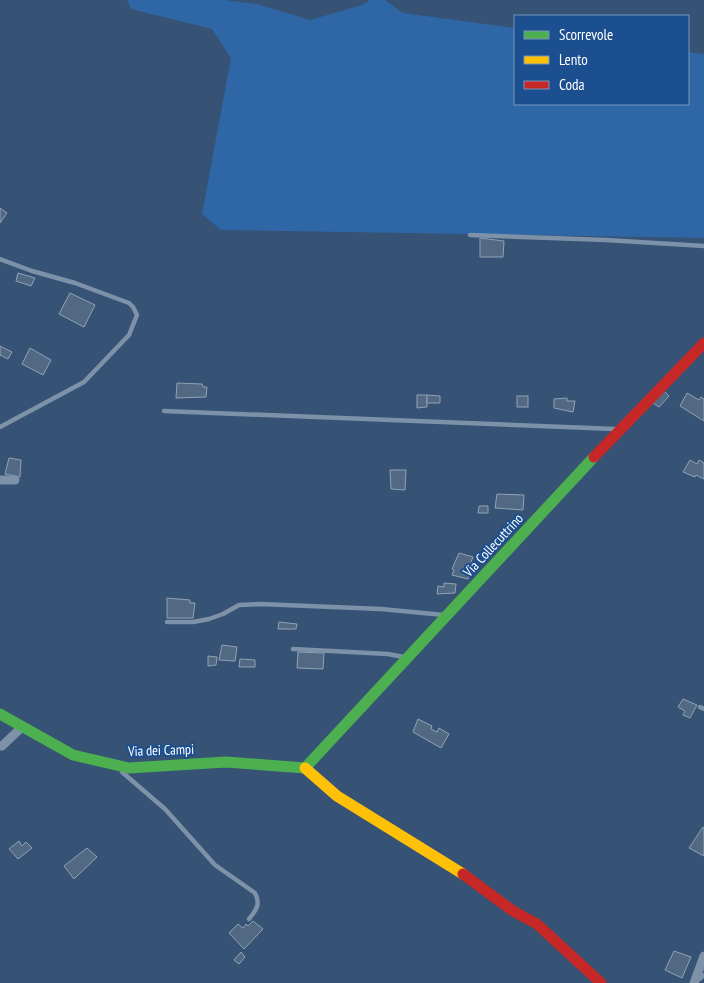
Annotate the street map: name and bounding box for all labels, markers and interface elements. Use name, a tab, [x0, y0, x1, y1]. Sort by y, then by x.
legend	[514, 15, 689, 105]
text: Scorrevole	[559, 25, 613, 44]
text: Lento	[559, 50, 588, 69]
text: Coda	[559, 75, 584, 94]
street label: Via Collecuttrino	[458, 510, 527, 581]
street label: Via dei Campi	[127, 740, 194, 760]

